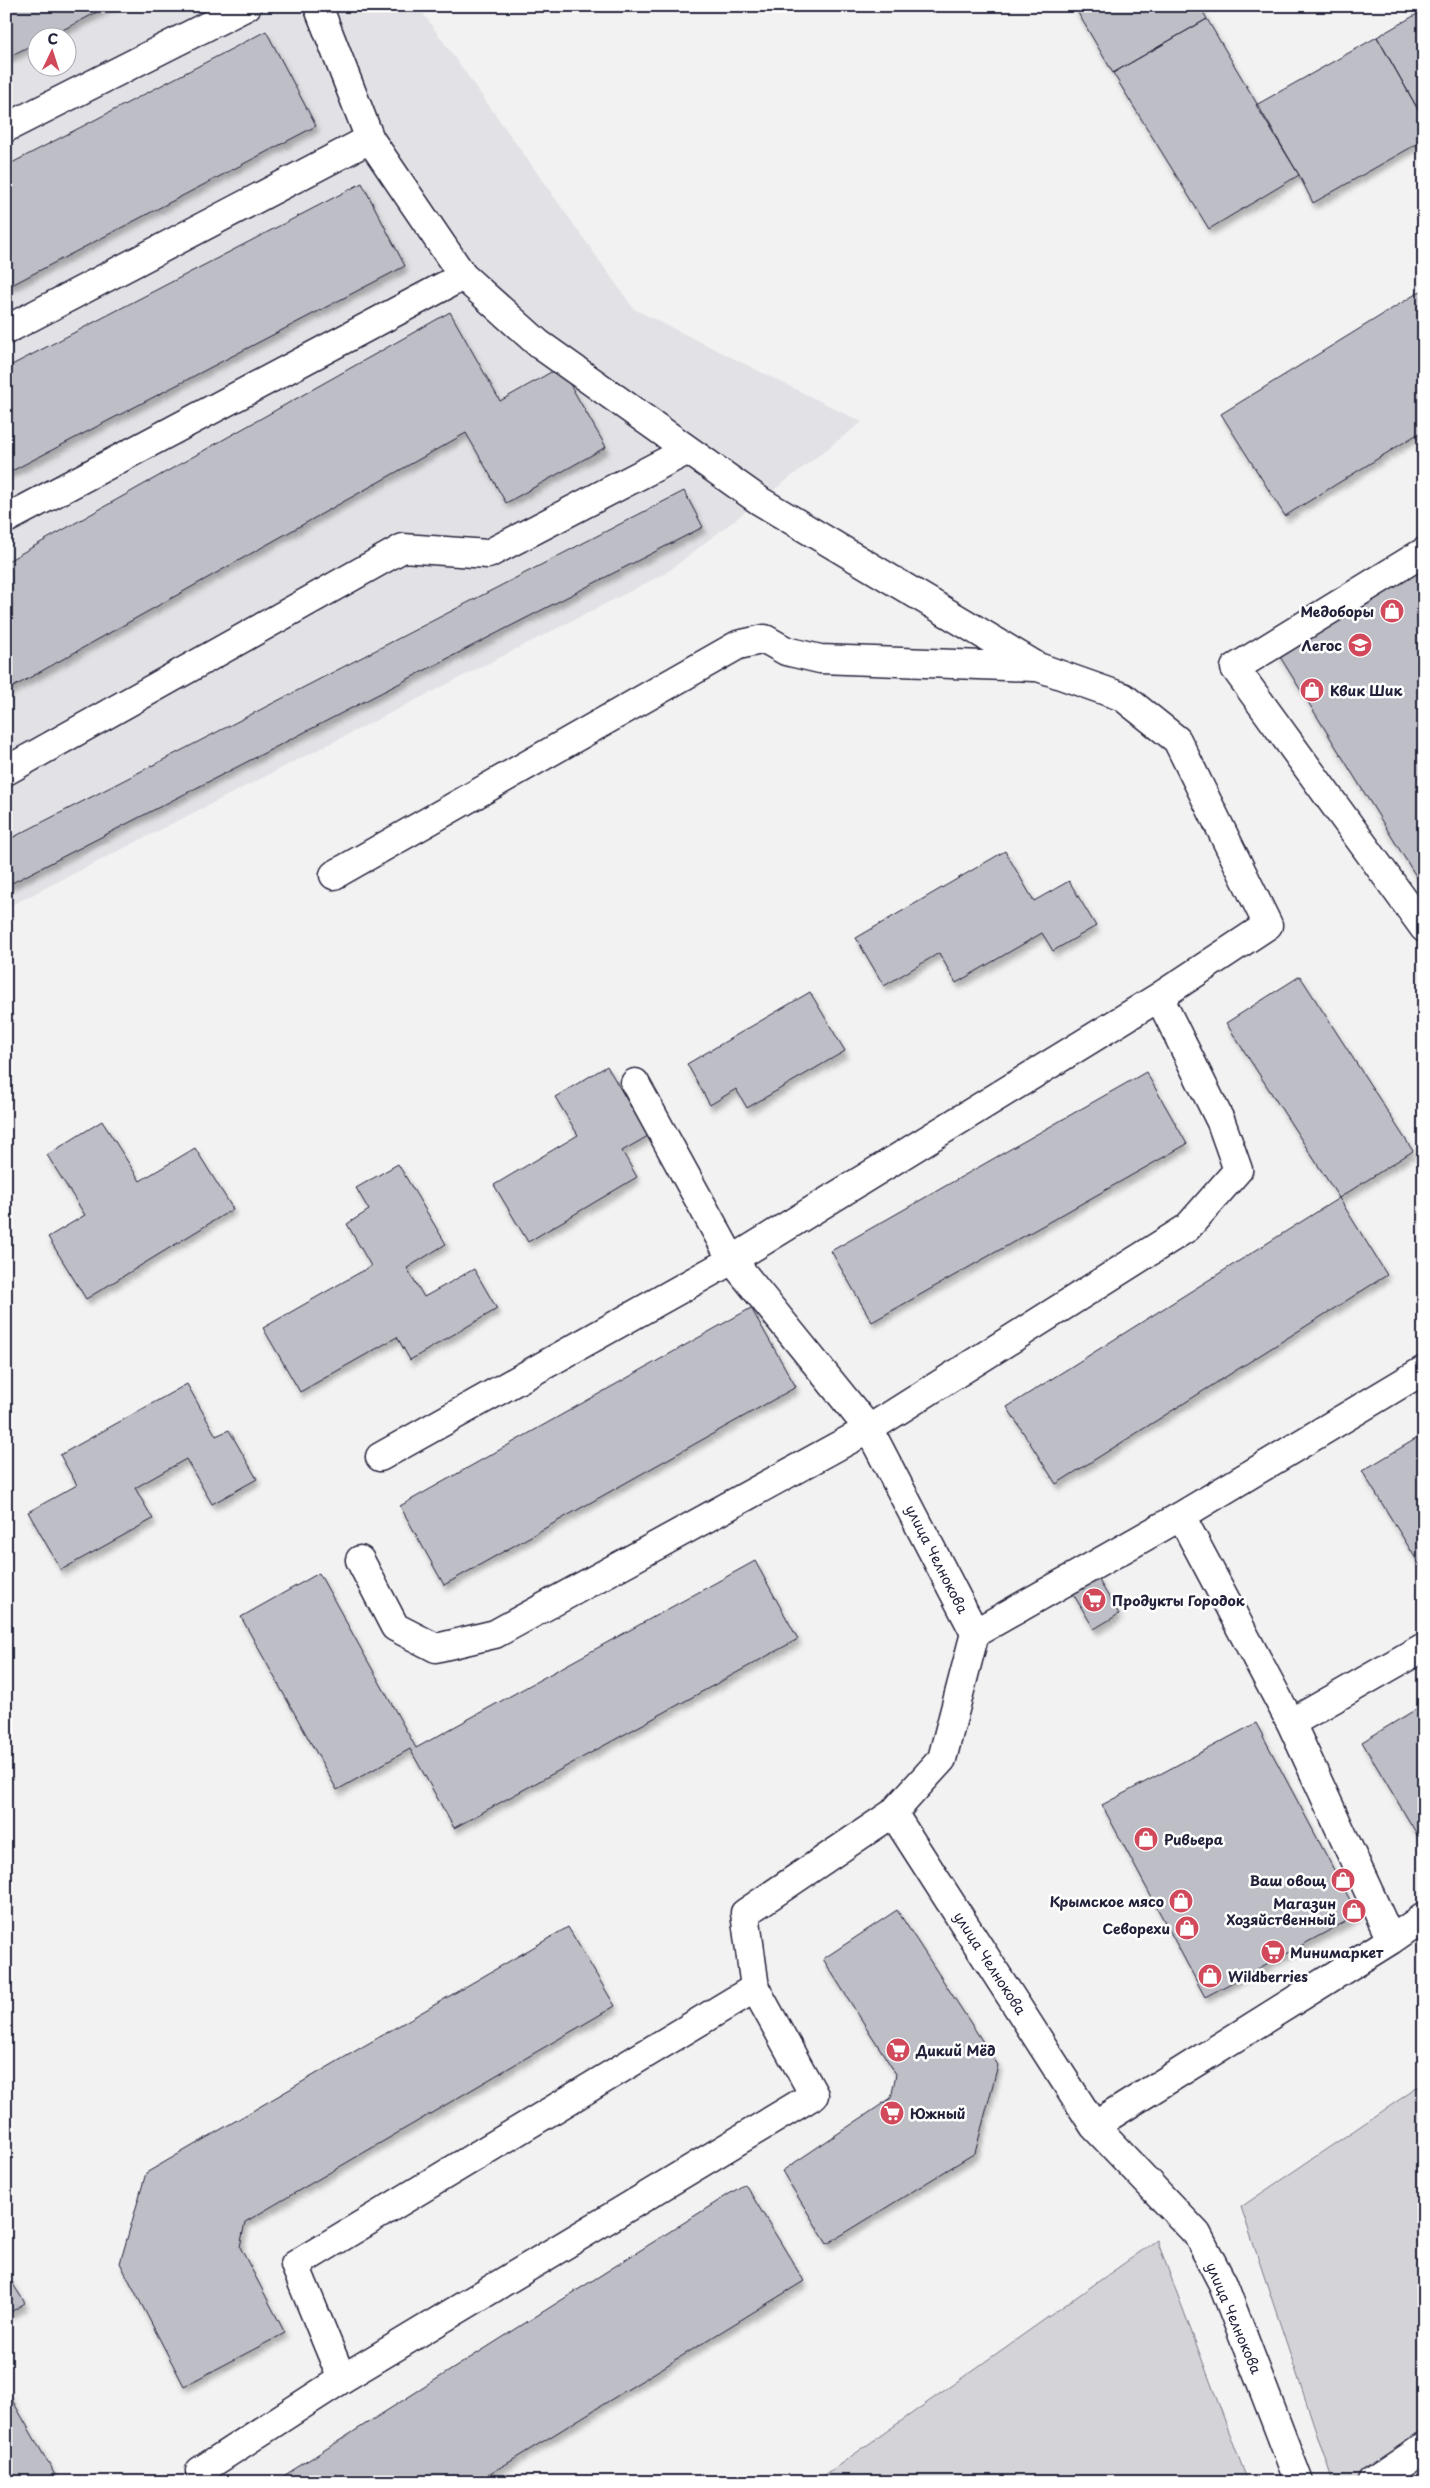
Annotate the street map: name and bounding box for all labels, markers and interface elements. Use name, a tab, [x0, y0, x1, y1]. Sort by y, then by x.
north arrow	[28, 28, 78, 78]
text: С	[47, 28, 59, 49]
shop icon: Медоборы	[1379, 598, 1405, 624]
place label: Медоборы	[1300, 601, 1374, 622]
school or university icon: Легос	[1347, 632, 1373, 658]
place label: Легос	[1301, 635, 1342, 656]
shop icon: Квик Шик	[1299, 677, 1325, 703]
place label: Квик Шик	[1330, 680, 1403, 701]
street label: улица Челнокова	[901, 1501, 974, 1617]
supermarket icon: Продукты Городок	[1081, 1587, 1107, 1613]
place label: Продукты Городок	[1112, 1590, 1245, 1611]
shop icon: Ривьера	[1133, 1826, 1159, 1852]
place label: Ривьера	[1164, 1829, 1224, 1850]
shop icon: Ваш овощ	[1330, 1867, 1356, 1893]
place label: Ваш овощ	[1249, 1870, 1327, 1891]
shop icon: Крымское мясо	[1168, 1888, 1194, 1914]
place label: Крымское мясо	[1050, 1891, 1164, 1912]
place label: Магазин Хозяйственный	[1226, 1893, 1336, 1930]
shop icon: Магазин Хозяйственный	[1341, 1898, 1367, 1924]
street label: улица Челнокова	[949, 1907, 1031, 2019]
shop icon: Севорехи	[1174, 1915, 1200, 1941]
place label: Севорехи	[1103, 1918, 1170, 1939]
supermarket icon: Минимаркет	[1260, 1939, 1286, 1965]
place label: Минимаркет	[1290, 1942, 1384, 1963]
shop icon: Wildberries	[1197, 1963, 1223, 1989]
place label: Wildberries	[1228, 1966, 1308, 1987]
supermarket icon: Дикий Мёд	[885, 2037, 911, 2063]
place label: Дикий Мёд	[915, 2040, 996, 2061]
supermarket icon: Южный	[879, 2100, 905, 2126]
place label: Южный	[910, 2103, 966, 2124]
street label: улица Челнокова	[1201, 2259, 1267, 2377]

